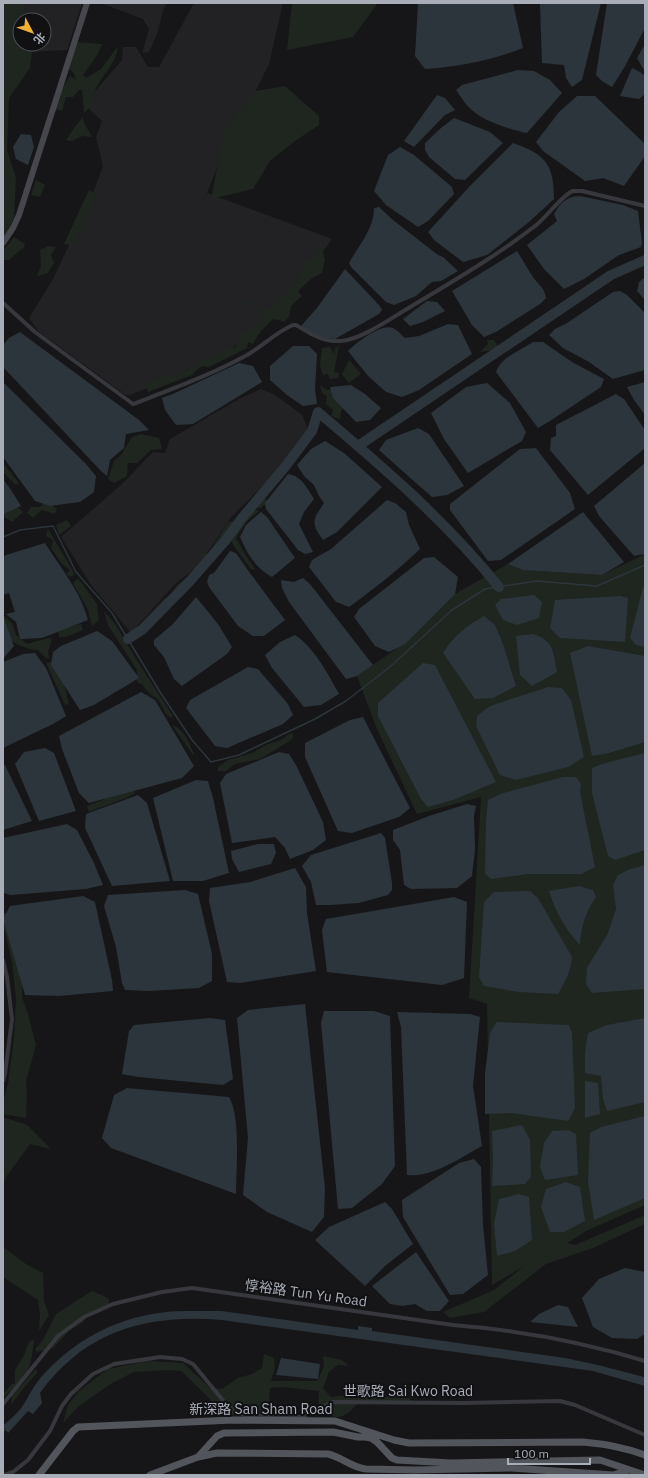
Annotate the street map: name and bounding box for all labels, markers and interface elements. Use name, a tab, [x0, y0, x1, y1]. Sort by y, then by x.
north arrow	[12, 12, 52, 52]
text: 北	[31, 30, 48, 47]
street label: 惇裕路 Tun Yu Road	[244, 1276, 368, 1310]
street label: 世歌路 Sai Kwo Road	[343, 1382, 473, 1400]
street label: 新深路 San Sham Road	[189, 1400, 333, 1418]
scale bar	[508, 1440, 590, 1466]
text: 100 m	[514, 1446, 549, 1461]

